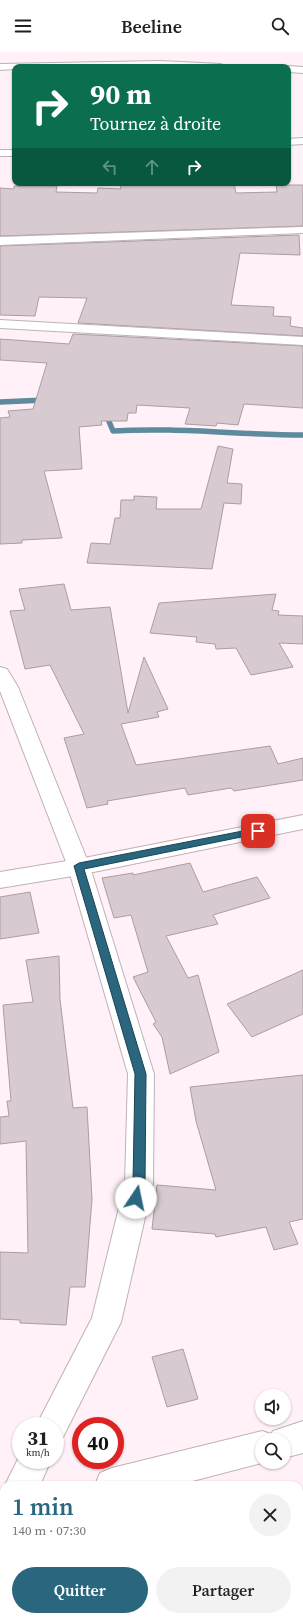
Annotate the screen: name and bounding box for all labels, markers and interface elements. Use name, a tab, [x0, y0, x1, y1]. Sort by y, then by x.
text: Beeline	[121, 14, 182, 39]
icon: menu	[12, 15, 34, 37]
icon: search	[269, 15, 291, 37]
text: 90 m	[90, 75, 152, 113]
icon: right	[24, 80, 76, 132]
text: Tournez à droite	[90, 111, 221, 136]
icon: left	[99, 156, 121, 178]
icon: ahead	[141, 156, 163, 178]
icon: right	[183, 156, 205, 178]
pin	[241, 814, 275, 848]
icon: arrive	[247, 820, 269, 842]
position arrow	[115, 1177, 157, 1219]
map controls	[255, 1389, 291, 1469]
button: sound	[255, 1389, 291, 1425]
speed limit sign: 40	[72, 1417, 124, 1469]
text: 31	[27, 1424, 49, 1452]
button: search	[255, 1433, 291, 1469]
text: km/h	[26, 1446, 50, 1459]
text: 1 min	[12, 1490, 74, 1523]
button: close	[249, 1494, 291, 1536]
text: 140 m · 07:30	[12, 1522, 86, 1539]
button: Quitter	[12, 1567, 148, 1613]
button: Partager	[156, 1567, 291, 1613]

